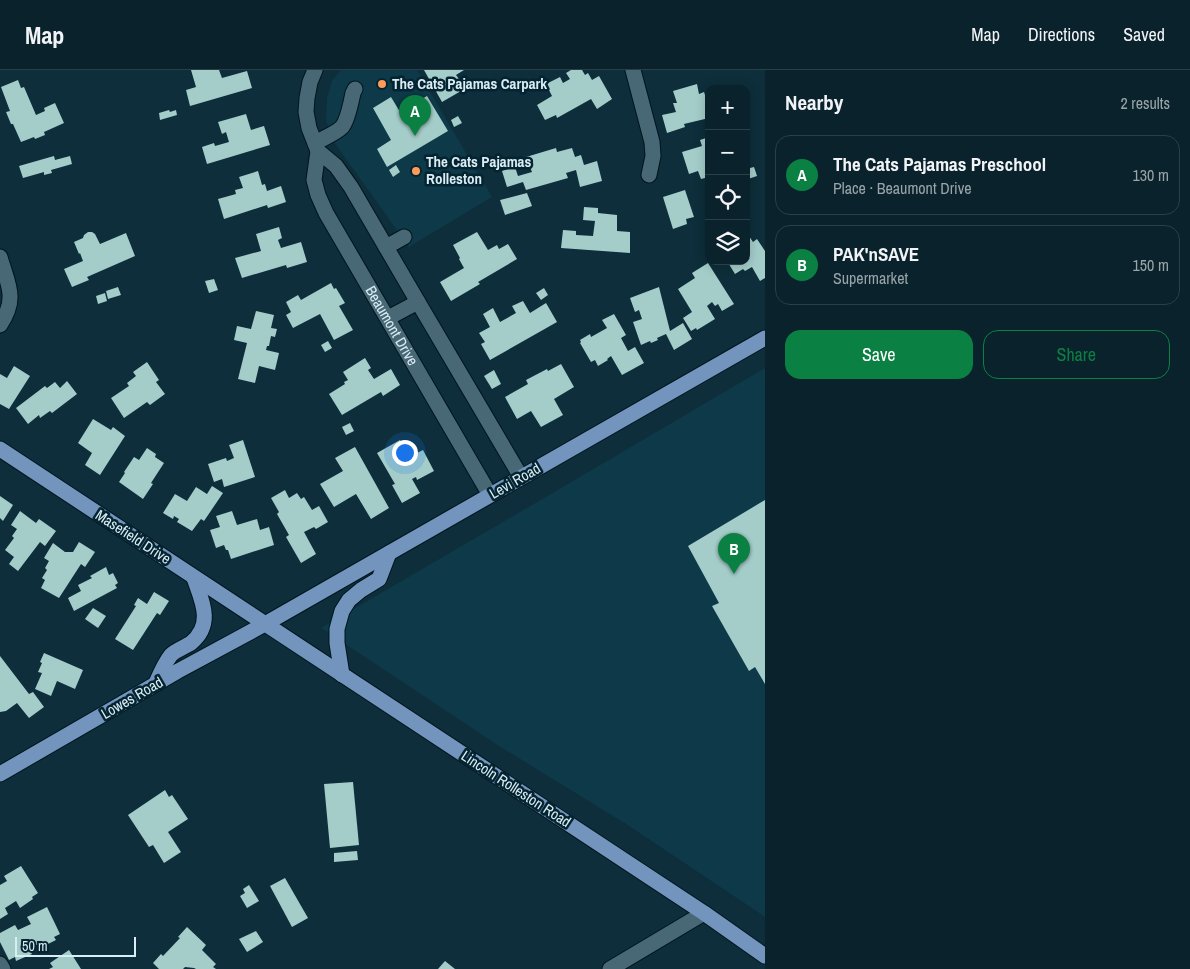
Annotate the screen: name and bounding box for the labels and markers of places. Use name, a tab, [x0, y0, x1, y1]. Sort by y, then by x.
place label: The Cats Pajamas Carpark	[392, 73, 547, 94]
marker: The Cats Pajamas Carpark	[376, 78, 388, 90]
pin: A	[399, 95, 431, 136]
place label: The Cats Pajamas Rolleston	[426, 151, 531, 189]
marker: The Cats Pajamas Rolleston	[410, 165, 422, 177]
pin: B	[718, 533, 750, 574]

